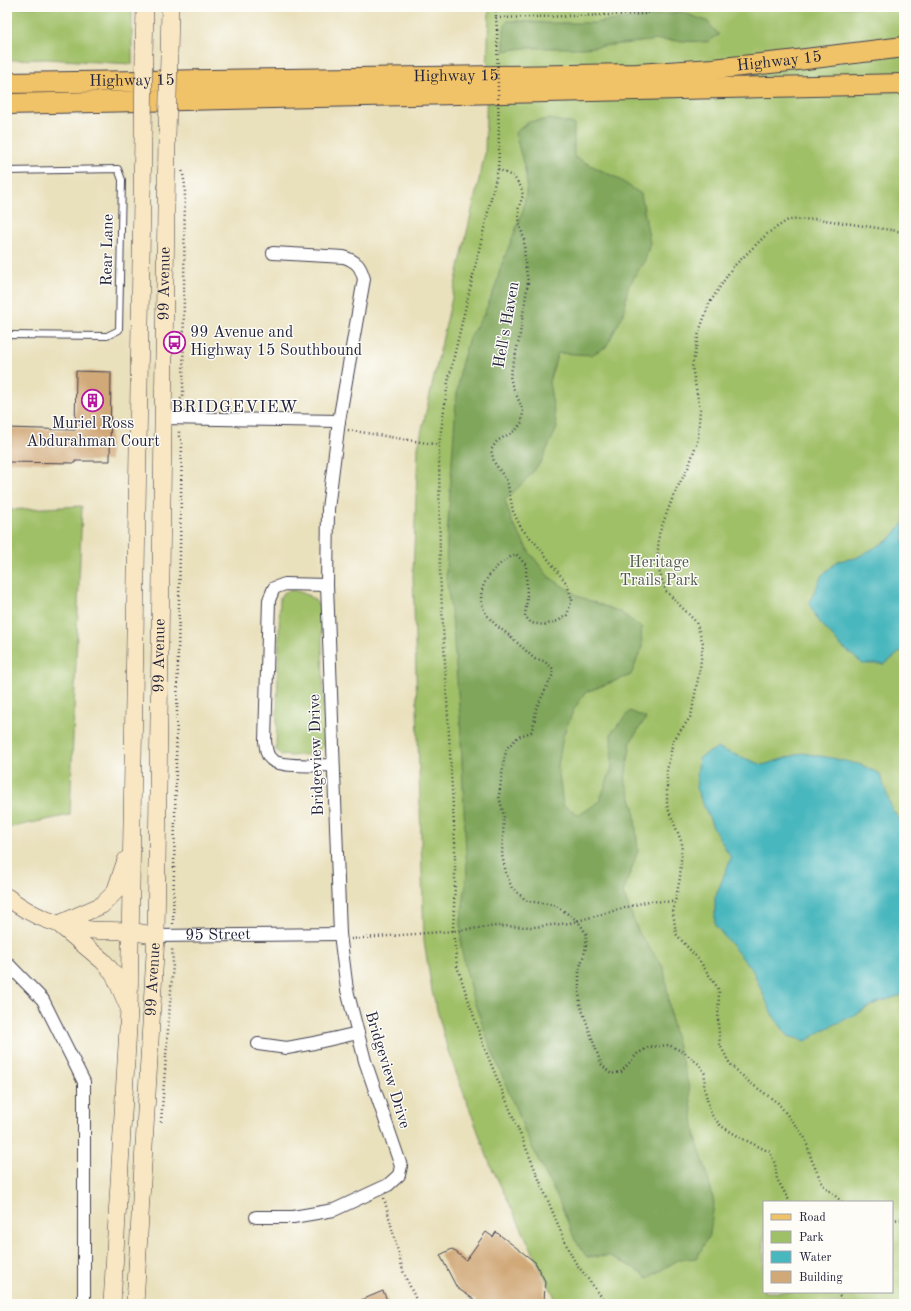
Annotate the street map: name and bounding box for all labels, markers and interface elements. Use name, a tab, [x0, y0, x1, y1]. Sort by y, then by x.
street label: Highway 15	[736, 49, 823, 74]
street label: Highway 15	[413, 68, 499, 85]
street label: Highway 15	[89, 73, 175, 90]
street label: Rear Lane	[99, 214, 117, 286]
street label: 99 Avenue	[156, 247, 173, 321]
street label: Hell's Haven	[492, 280, 523, 370]
place label: 99 Avenue and Highway 15 Southbound	[190, 325, 362, 359]
bus stop icon: 99 Avenue and Highway 15 Southbound	[161, 329, 187, 355]
building icon: Muriel Ross Abdurahman Court	[80, 387, 106, 413]
district label: BRIDGEVIEW	[171, 399, 299, 416]
place label: Muriel Ross Abdurahman Court	[26, 416, 160, 450]
park label: Heritage Trails Park	[620, 555, 698, 589]
street label: 99 Avenue	[151, 619, 168, 693]
street label: Bridgeview Drive	[307, 694, 327, 816]
street label: 95 Street	[185, 927, 251, 944]
street label: 99 Avenue	[143, 942, 164, 1017]
street label: Bridgeview Drive	[362, 1009, 412, 1131]
legend	[763, 1201, 893, 1293]
text: Road	[799, 1212, 826, 1224]
text: Park	[799, 1232, 824, 1244]
text: Water	[799, 1252, 832, 1264]
text: Building	[799, 1272, 843, 1284]

